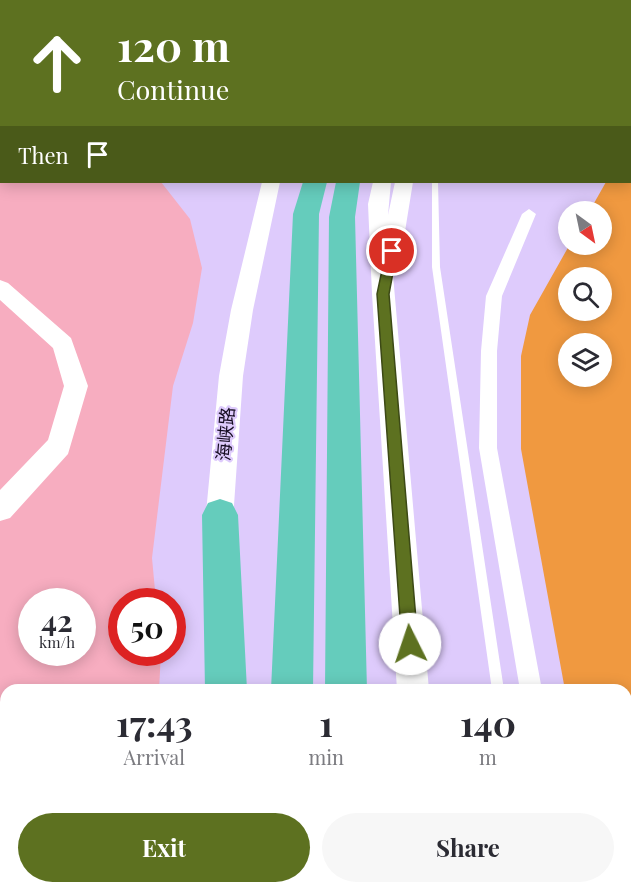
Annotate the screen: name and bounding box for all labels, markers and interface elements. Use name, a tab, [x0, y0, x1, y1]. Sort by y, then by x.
text: 120 m	[117, 17, 230, 73]
icon: ahead	[18, 24, 96, 102]
text: Continue	[117, 71, 229, 107]
icon: arrive	[81, 138, 114, 171]
text: Then	[18, 140, 69, 170]
north arrow	[558, 201, 612, 255]
map controls	[558, 201, 612, 387]
pin	[366, 225, 417, 276]
icon: arrive	[375, 234, 408, 267]
button: search	[558, 267, 612, 321]
button: layers	[558, 333, 612, 387]
street label: 海峡路	[211, 406, 239, 462]
speed limit sign: 50	[108, 588, 186, 666]
text: 42	[41, 600, 73, 640]
position arrow	[378, 612, 442, 676]
text: km/h	[39, 632, 75, 652]
text: 17:43	[116, 698, 193, 746]
text: 1	[319, 698, 333, 746]
text: 140	[460, 698, 516, 746]
text: Arrival	[123, 743, 185, 770]
text: min	[308, 743, 344, 770]
text: m	[479, 743, 497, 770]
button: Exit	[18, 813, 310, 882]
button: Share	[322, 813, 614, 882]

